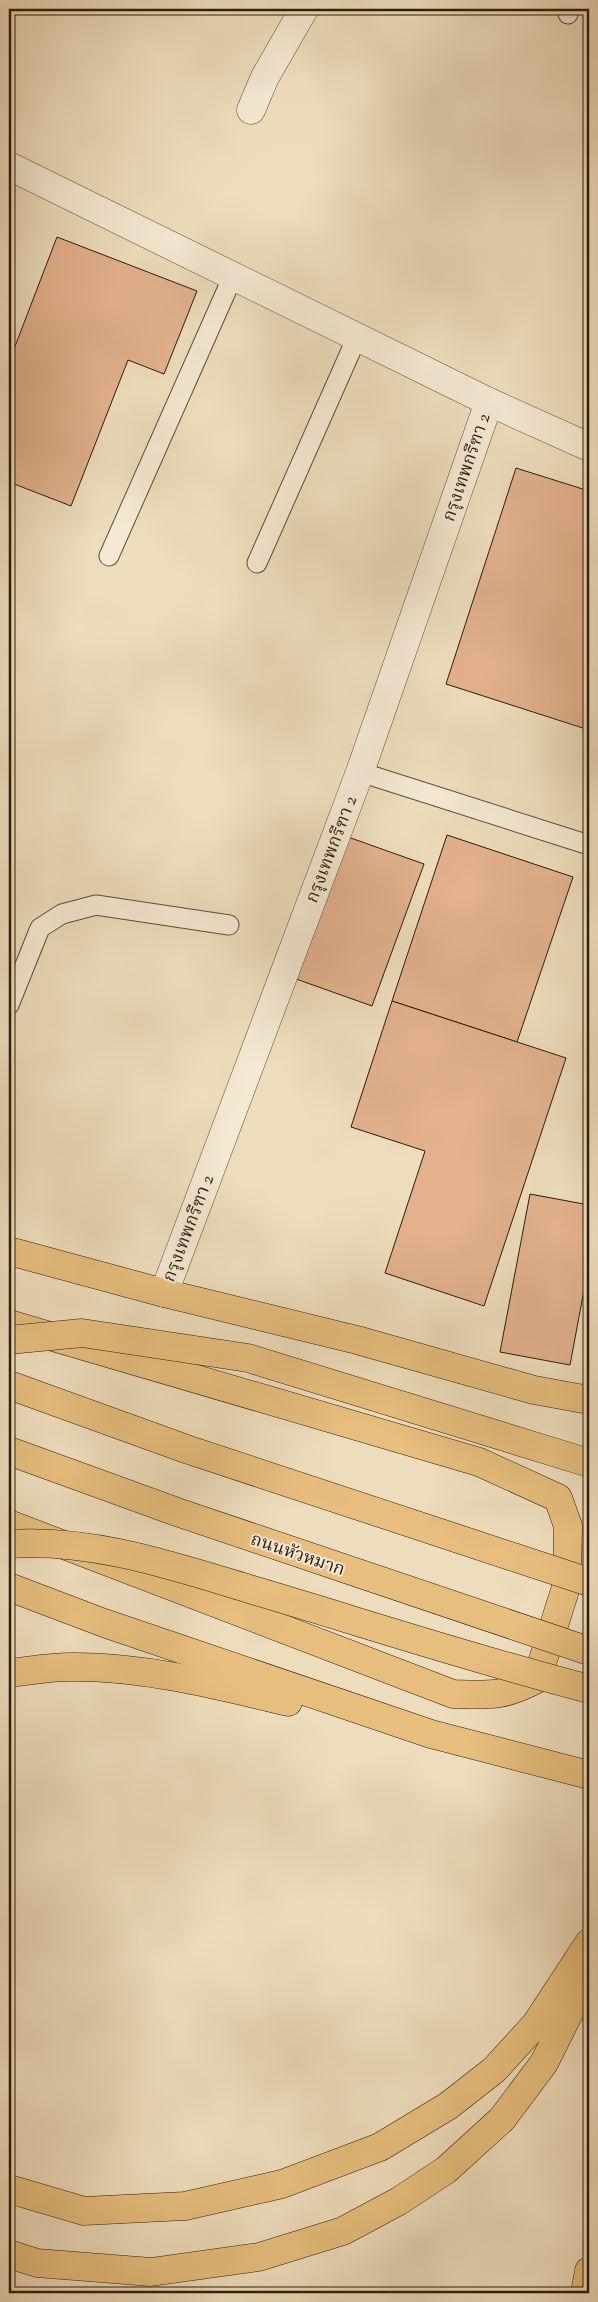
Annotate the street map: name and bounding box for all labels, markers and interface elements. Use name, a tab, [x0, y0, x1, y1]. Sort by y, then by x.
street label: กรุงเทพกรีฑา 2	[437, 409, 499, 525]
street label: กรุงเทพกรีฑา 2	[300, 792, 365, 907]
street label: กรุงเทพกรีฑา 2	[157, 1171, 222, 1286]
street label: ถนนหัวหมาก	[247, 1528, 348, 1584]

